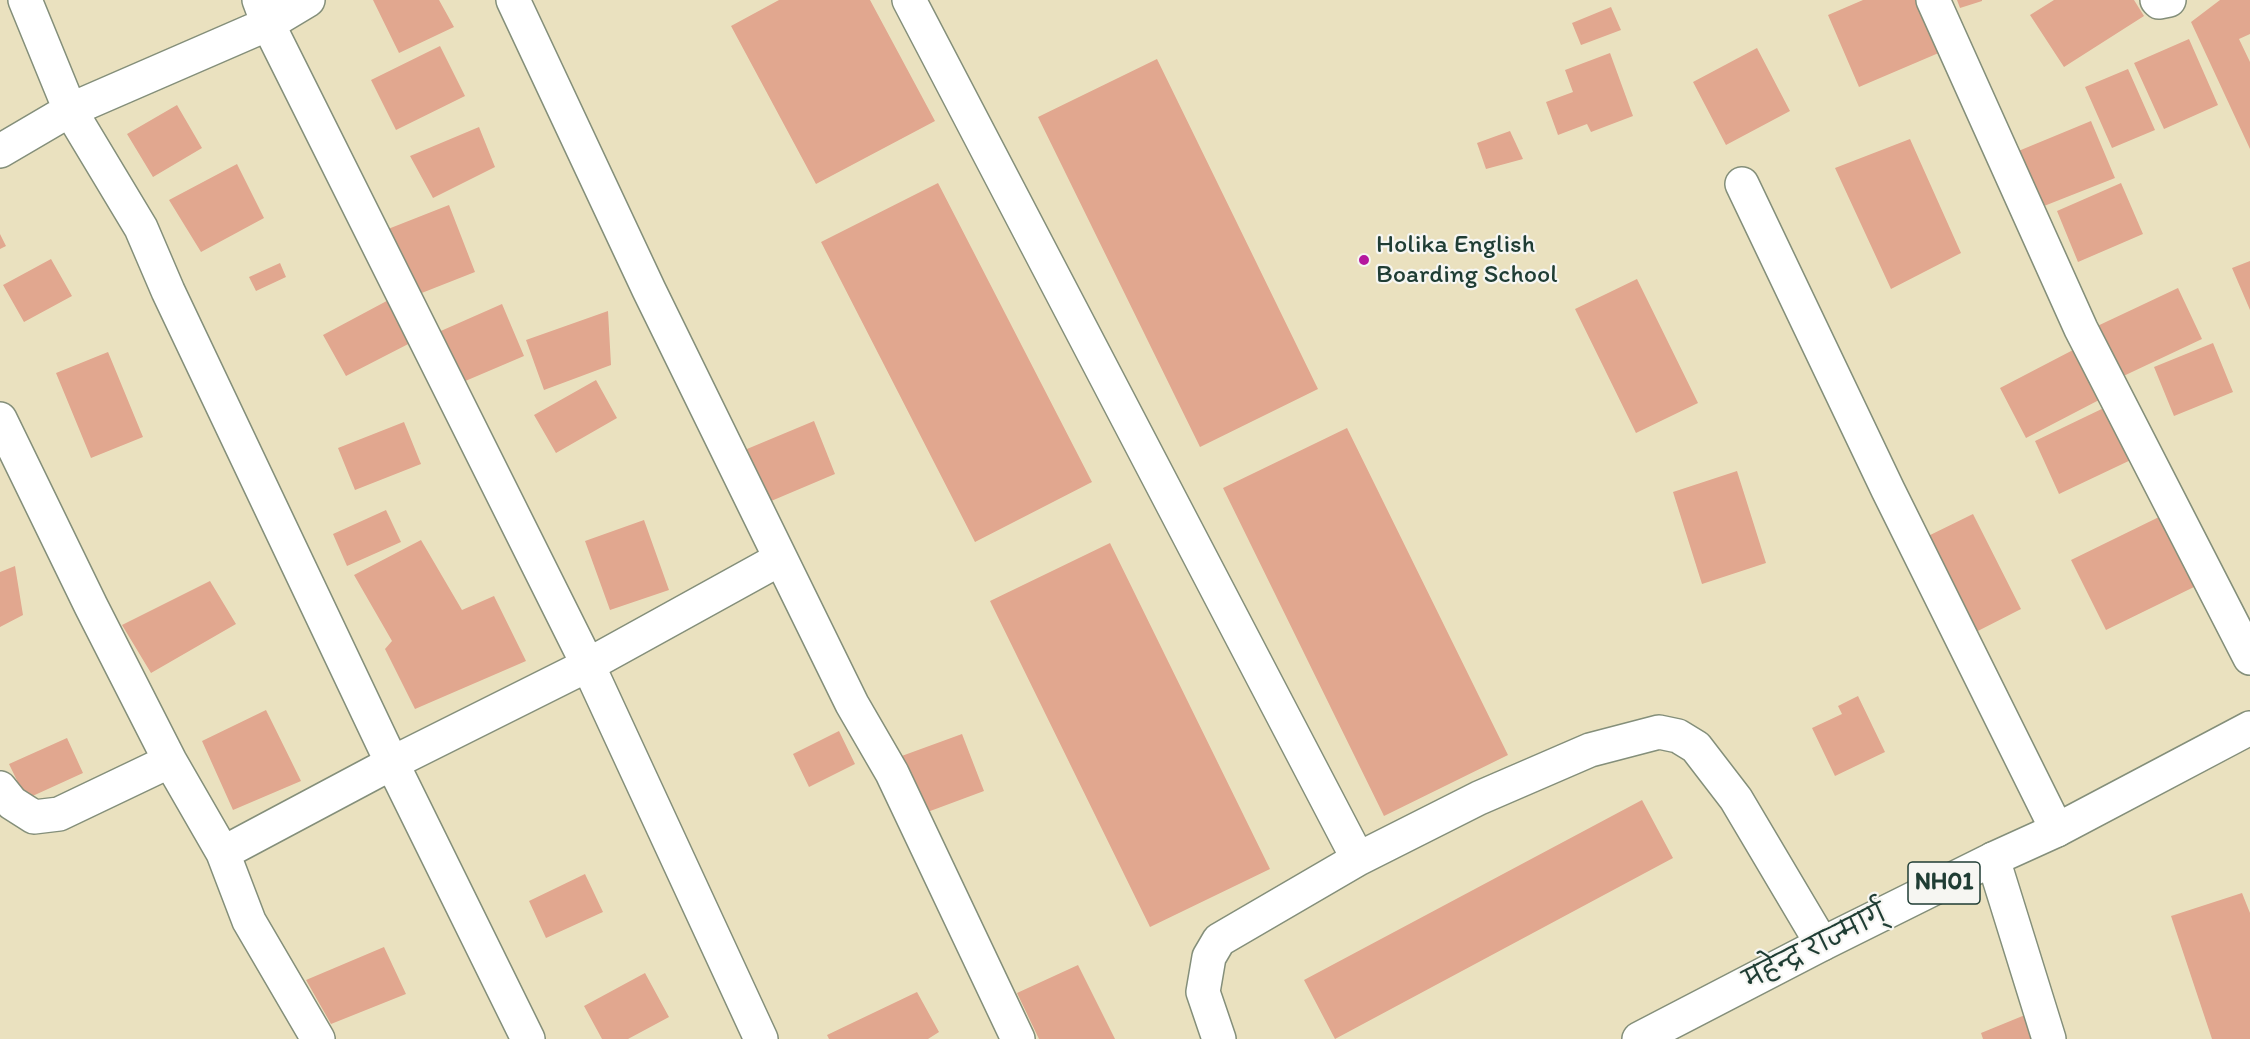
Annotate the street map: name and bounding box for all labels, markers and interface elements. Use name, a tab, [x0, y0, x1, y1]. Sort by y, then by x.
place label: Holika English Boarding School	[1376, 229, 1558, 290]
marker: Holika English Boarding School	[1357, 253, 1371, 267]
road number: NH01	[1908, 862, 1980, 904]
street label: महेन्द्र राज्मार्ग्	[1739, 899, 1893, 997]

